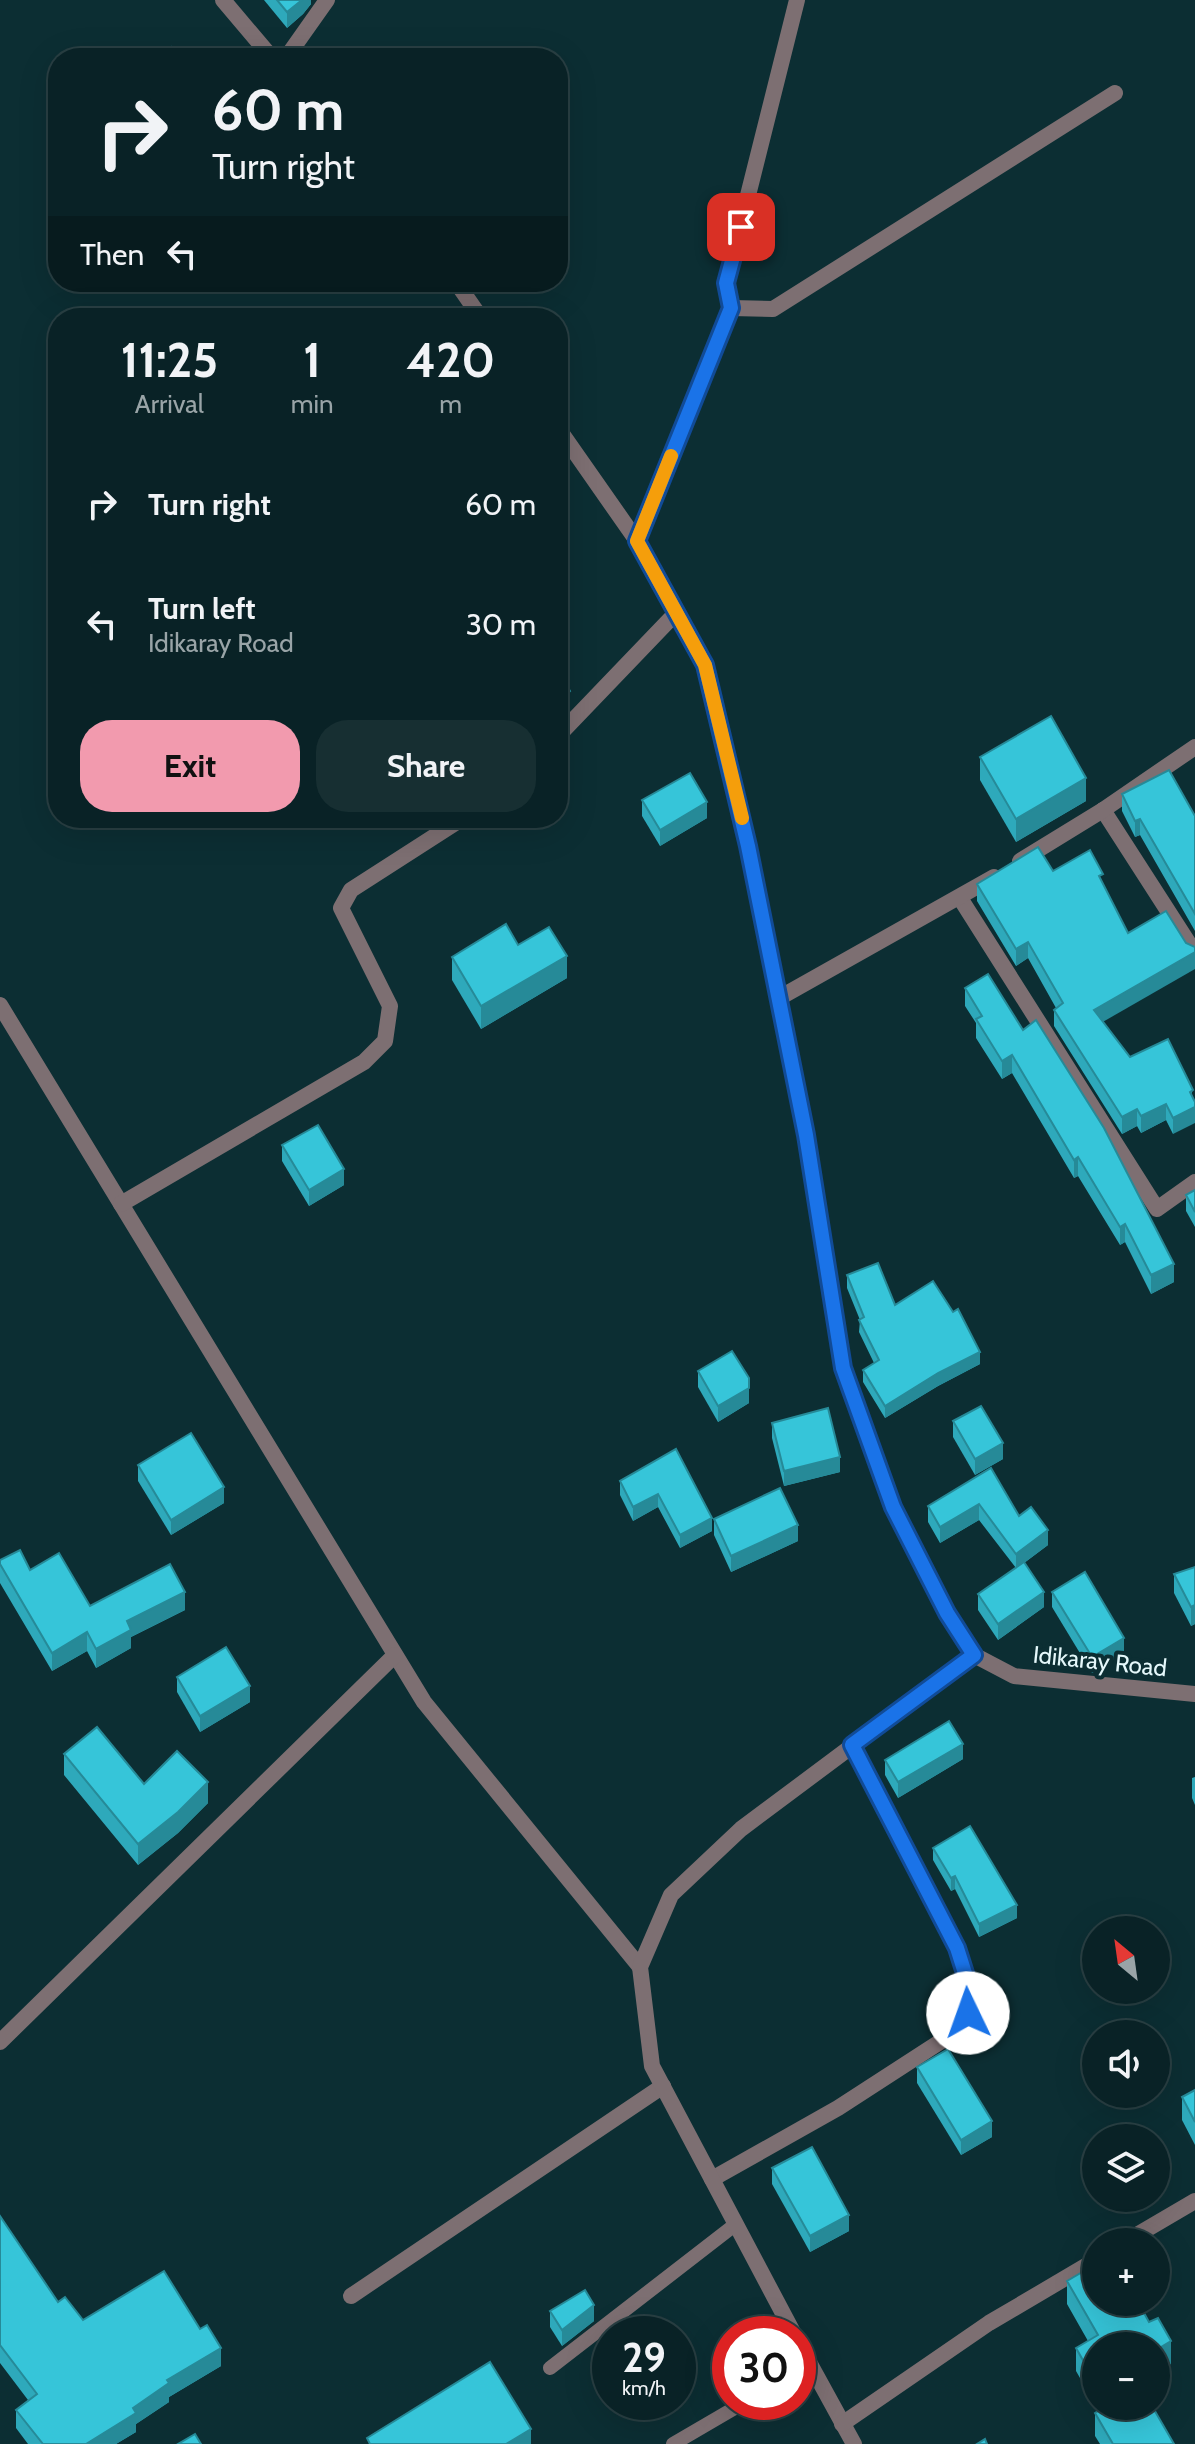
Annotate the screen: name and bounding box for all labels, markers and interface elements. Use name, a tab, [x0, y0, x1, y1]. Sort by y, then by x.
text: 60 m	[212, 76, 344, 144]
icon: right	[80, 80, 184, 184]
text: Turn right	[212, 144, 355, 188]
pin	[707, 193, 775, 261]
icon: arrive	[719, 205, 763, 249]
icon: left	[160, 232, 204, 276]
text: Then	[80, 236, 144, 273]
text: 11:25	[121, 331, 218, 389]
text: 1	[303, 331, 321, 389]
text: 420	[406, 331, 495, 389]
text: Arrival	[135, 388, 204, 420]
text: min	[291, 388, 333, 420]
text: m	[439, 388, 462, 420]
icon: right	[80, 482, 124, 526]
text: Turn right	[148, 486, 271, 523]
text: 60 m	[465, 486, 536, 523]
text: Turn left	[148, 590, 256, 627]
icon: left	[80, 602, 124, 646]
text: 30 m	[466, 606, 536, 643]
text: Idikaray Road	[148, 627, 294, 659]
button: Exit	[80, 720, 300, 812]
button: Share	[316, 720, 536, 812]
street label: Idikaray Road	[1032, 1640, 1168, 1682]
north arrow	[1082, 1916, 1170, 2004]
map controls	[1082, 1916, 1170, 2420]
position arrow	[926, 1971, 1010, 2055]
button: sound	[1082, 2020, 1170, 2108]
button: layers	[1082, 2124, 1170, 2212]
button: +	[1082, 2228, 1170, 2316]
speed limit sign: 30	[712, 2316, 816, 2420]
button: −	[1082, 2332, 1170, 2420]
text: 29	[622, 2333, 666, 2382]
text: km/h	[622, 2376, 666, 2400]

